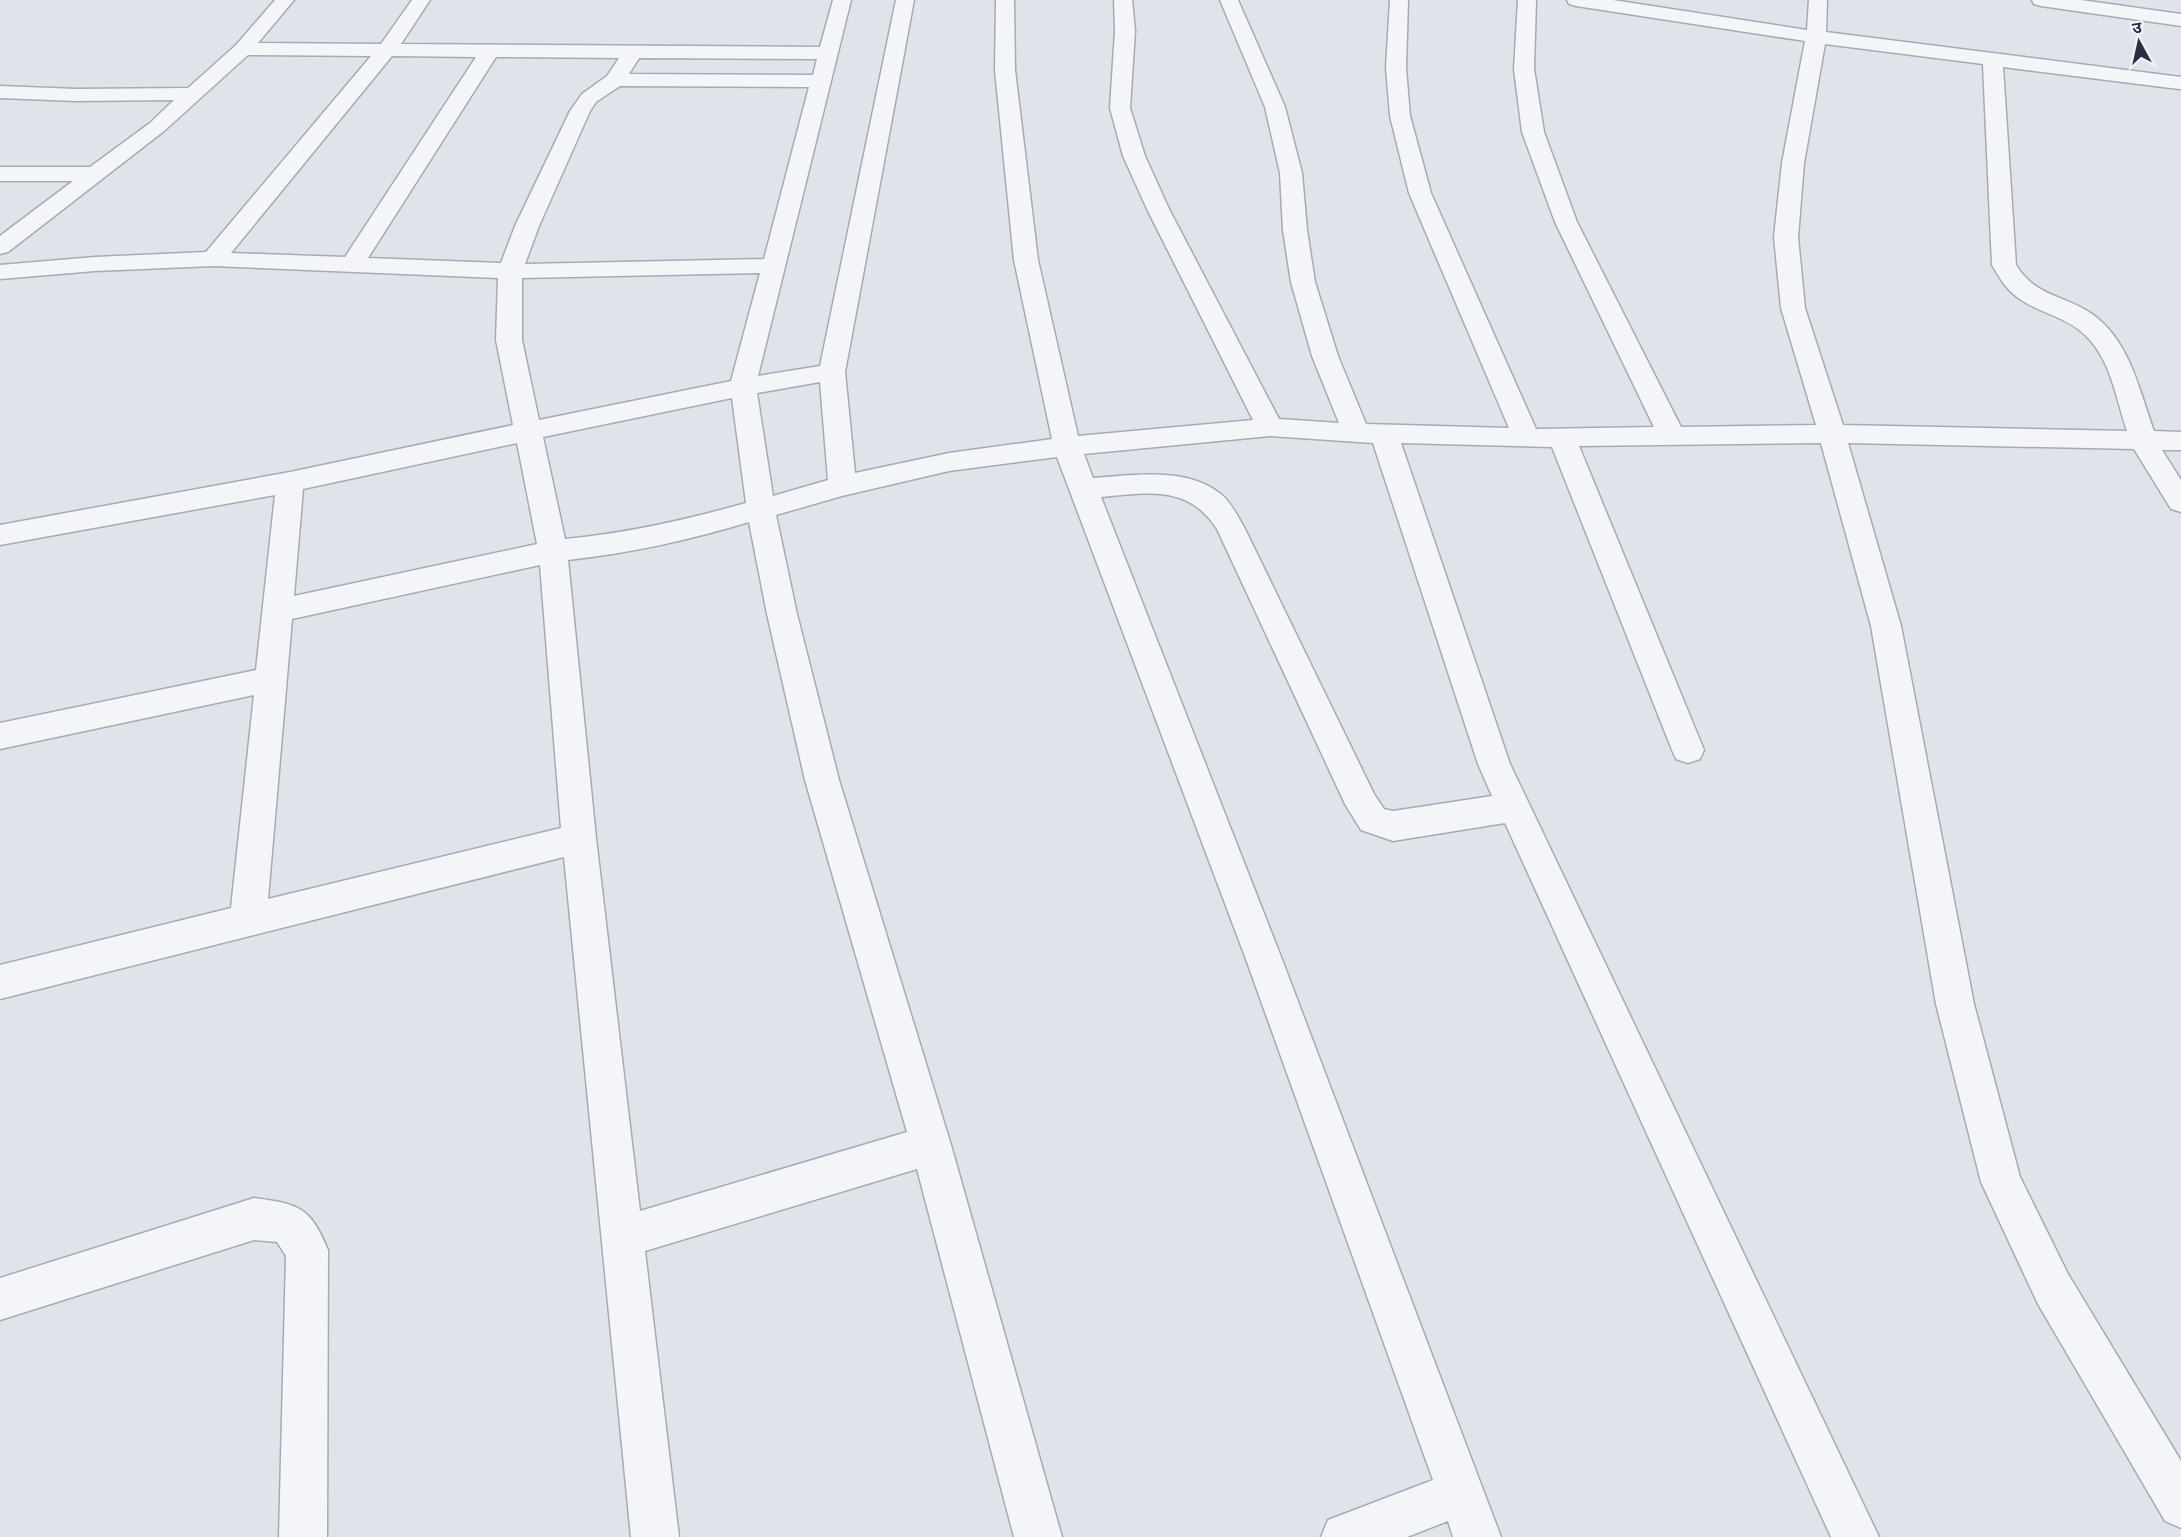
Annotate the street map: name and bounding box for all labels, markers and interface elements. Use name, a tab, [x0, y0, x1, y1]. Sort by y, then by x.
north arrow	[2109, 12, 2169, 72]
text: उ	[2131, 17, 2144, 40]

